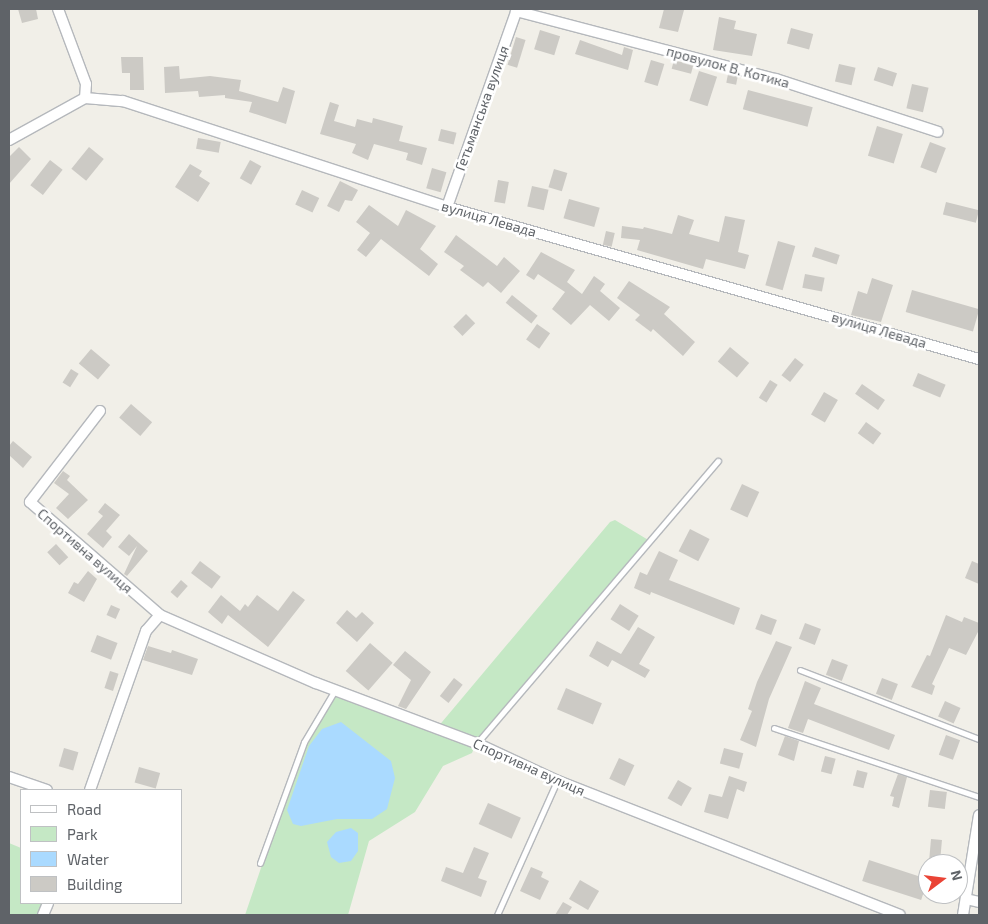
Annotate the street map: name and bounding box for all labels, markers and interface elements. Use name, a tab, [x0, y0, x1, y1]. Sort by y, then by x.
street label: провулок В. Котика	[665, 42, 791, 92]
street label: Гетьманська вулиця	[452, 43, 512, 173]
street label: вулиця Левада	[440, 197, 538, 241]
street label: вулиця Левада	[830, 308, 928, 352]
street label: Спортивна вулиця	[34, 505, 136, 597]
street label: Спортивна вулиця	[470, 735, 588, 799]
legend	[20, 789, 182, 904]
text: Road	[67, 800, 102, 818]
text: Park	[67, 825, 98, 843]
text: Water	[67, 850, 109, 868]
north arrow	[918, 854, 968, 904]
text: N	[947, 868, 967, 882]
text: Building	[67, 875, 122, 893]

